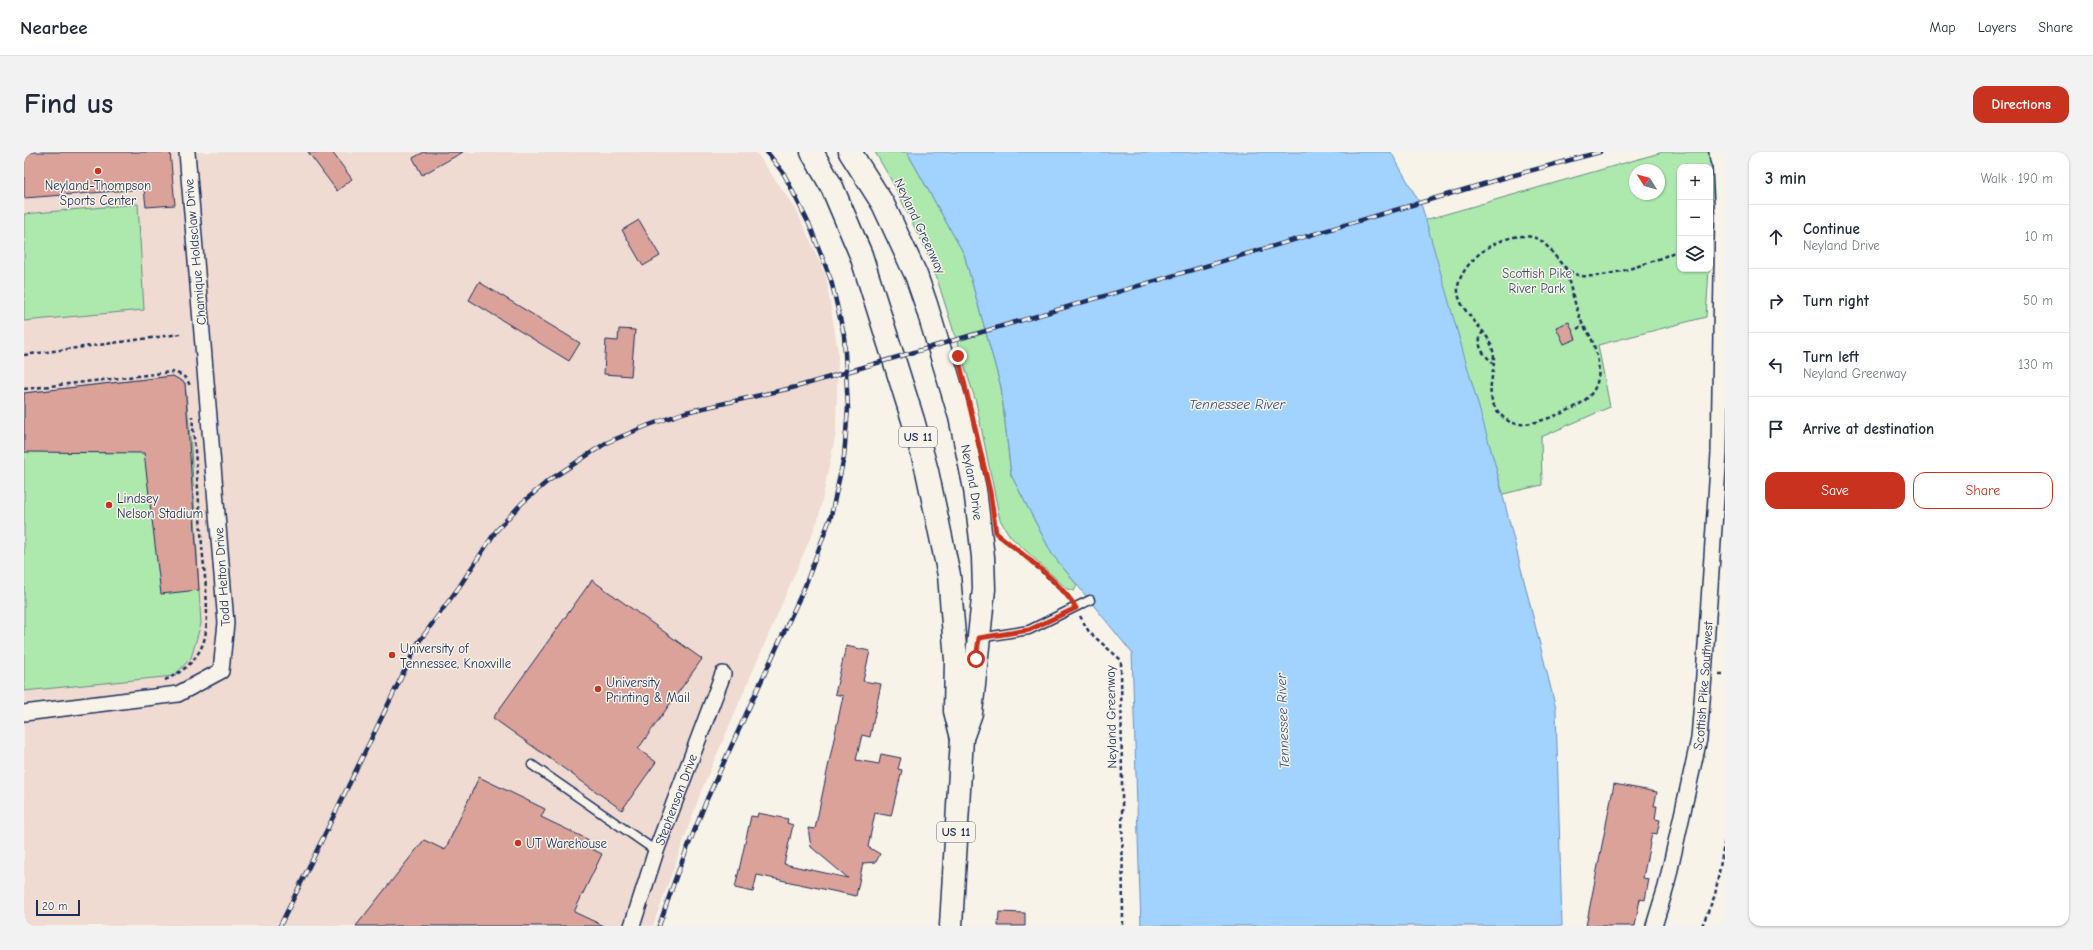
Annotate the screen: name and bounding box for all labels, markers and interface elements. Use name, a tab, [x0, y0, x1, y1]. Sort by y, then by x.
text: Nearbee	[20, 17, 88, 39]
text: Map	[1929, 19, 1956, 36]
text: Layers	[1978, 19, 2016, 36]
text: Share	[2038, 19, 2073, 36]
button: Directions	[1973, 86, 2069, 123]
text: Find us	[24, 88, 113, 120]
north arrow	[1629, 164, 1665, 200]
map controls	[1677, 164, 1713, 272]
button: +	[1677, 164, 1713, 200]
marker: Neyland-Thompson Sports Center	[93, 166, 103, 176]
text: 3 min	[1765, 169, 1806, 188]
text: Walk · 190 m	[1981, 171, 2053, 186]
street label: Neyland Greenway	[891, 176, 949, 276]
place label: Neyland-Thompson Sports Center	[45, 178, 151, 208]
street label: Chamique Holdsclaw Drive	[181, 178, 209, 326]
button: −	[1677, 200, 1713, 236]
text: Continue	[1803, 220, 1860, 238]
icon: ahead	[1765, 226, 1787, 248]
text: 10 m	[2025, 229, 2053, 244]
button: layers	[1677, 236, 1713, 272]
text: Neyland Drive	[1803, 238, 1880, 253]
park label: Scottish Pike River Park	[1502, 266, 1573, 296]
icon: right	[1765, 290, 1787, 312]
text: Turn right	[1803, 292, 1869, 310]
text: 50 m	[2023, 293, 2053, 308]
route end	[949, 347, 967, 365]
text: Turn left	[1803, 348, 1859, 366]
icon: left	[1765, 354, 1787, 376]
text: 130 m	[2018, 357, 2053, 372]
text: Neyland Greenway	[1803, 366, 1906, 381]
water label: Tennessee River	[1189, 396, 1286, 413]
icon: arrive	[1765, 418, 1787, 440]
text: Arrive at destination	[1803, 420, 1934, 438]
road number: US 11	[899, 427, 937, 447]
street label: Neyland Drive	[958, 443, 986, 521]
button: Save	[1765, 472, 1905, 509]
button: Share	[1913, 472, 2053, 509]
place label: Lindsey Nelson Stadium	[117, 491, 203, 521]
marker: Lindsey Nelson Stadium	[104, 500, 114, 510]
street label: Todd Helton Drive	[211, 527, 233, 627]
street label: Scottish Pike Southwest	[1689, 619, 1715, 751]
place label: University of Tennessee, Knoxville	[400, 641, 512, 671]
marker: University of Tennessee, Knoxville	[387, 650, 397, 660]
route start	[967, 650, 985, 668]
street label: Neyland Greenway	[1103, 665, 1119, 769]
water label: Tennessee River	[1273, 671, 1293, 769]
place label: University Printing & Mail	[606, 675, 690, 705]
marker: University Printing & Mail	[593, 684, 603, 694]
street label: Stephenson Drive	[651, 751, 700, 847]
road number: US 11	[937, 822, 975, 842]
place label: UT Warehouse	[526, 836, 607, 851]
marker: UT Warehouse	[513, 838, 523, 848]
scale bar	[36, 898, 80, 917]
text: 20 m	[42, 900, 67, 913]

